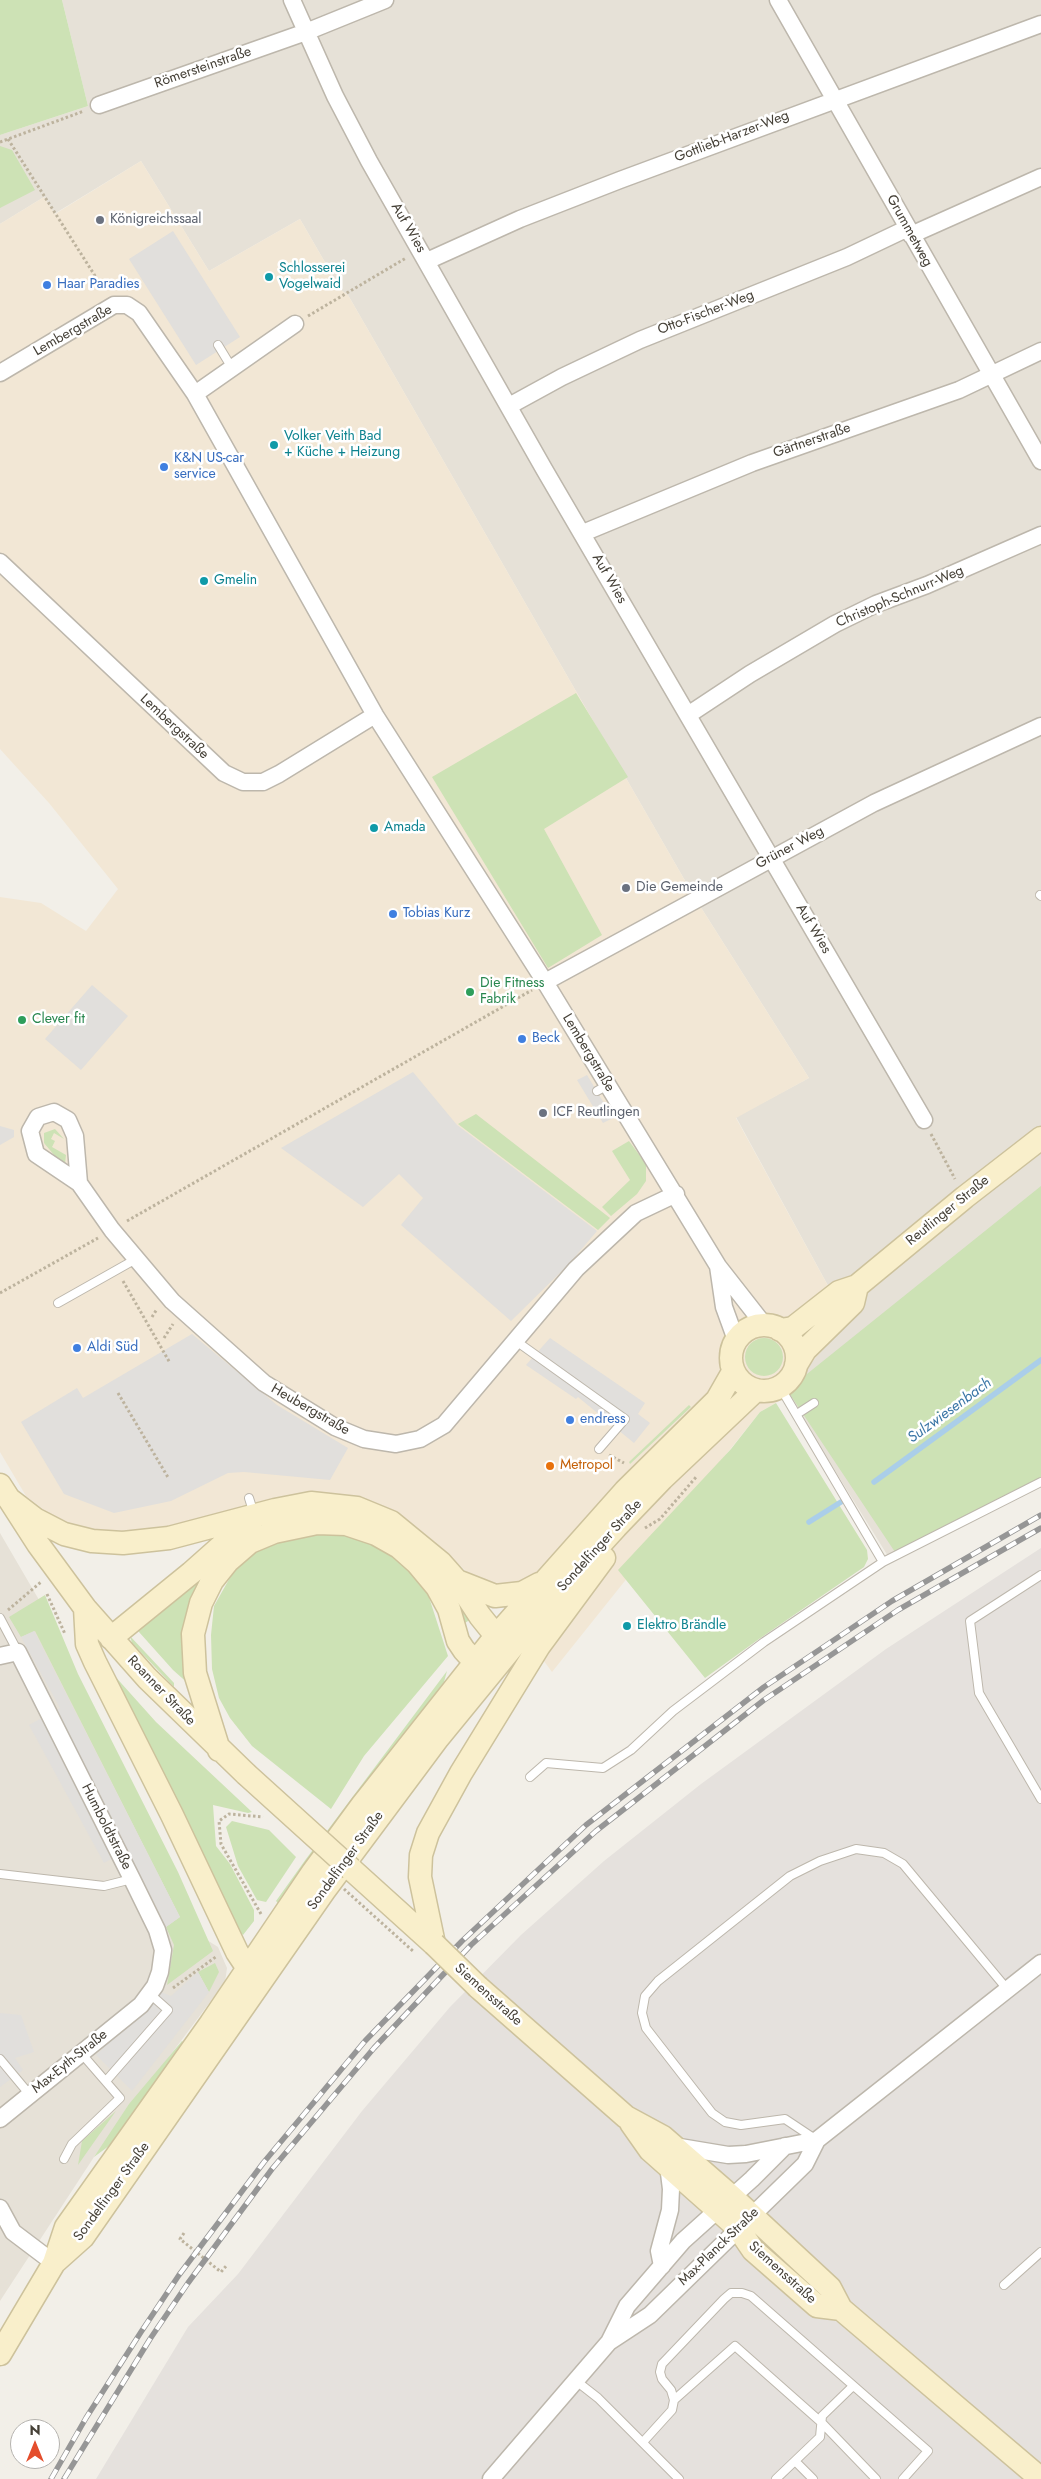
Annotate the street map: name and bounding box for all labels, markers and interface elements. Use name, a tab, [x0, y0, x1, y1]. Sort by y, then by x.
street label: Römersteinstraße	[152, 44, 254, 92]
street label: Gottlieb-Harzer-Weg	[672, 107, 792, 167]
street label: Grummetweg	[882, 192, 936, 270]
street label: Auf Wies	[387, 200, 429, 256]
place label: Königreichssaal	[110, 212, 202, 228]
marker: Königreichssaal	[94, 214, 106, 226]
place label: Schlosserei Vogelwaid	[279, 261, 346, 294]
marker: Schlosserei Vogelwaid	[263, 271, 275, 283]
place label: Haar Paradies	[57, 277, 139, 293]
marker: Haar Paradies	[41, 279, 53, 291]
street label: Otto-Fischer-Weg	[656, 287, 756, 339]
street label: Lembergstraße	[31, 302, 115, 360]
street label: Gärtnerstraße	[771, 420, 853, 462]
place label: Volker Veith Bad + Küche + Heizung	[284, 429, 400, 462]
marker: Volker Veith Bad + Küche + Heizung	[268, 439, 280, 451]
place label: K&N US-car service	[174, 451, 244, 484]
marker: K&N US-car service	[158, 461, 170, 473]
street label: Auf Wies	[588, 551, 630, 607]
street label: Christoph-Schnurr-Weg	[834, 562, 966, 632]
place label: Gmelin	[214, 573, 257, 589]
marker: Gmelin	[198, 575, 210, 587]
street label: Lembergstraße	[136, 691, 212, 763]
place label: Amada	[384, 820, 426, 836]
marker: Amada	[368, 822, 380, 834]
street label: Grüner Weg	[753, 823, 827, 873]
place label: Die Gemeinde	[636, 880, 723, 896]
marker: Die Gemeinde	[620, 882, 632, 894]
street label: Auf Wies	[792, 901, 834, 957]
place label: Tobias Kurz	[403, 906, 470, 922]
marker: Tobias Kurz	[387, 908, 399, 920]
place label: Die Fitness Fabrik	[480, 976, 544, 1009]
marker: Die Fitness Fabrik	[464, 986, 476, 998]
street label: Lembergstraße	[558, 1011, 618, 1095]
place label: Clever fit	[32, 1012, 85, 1028]
marker: Clever fit	[16, 1014, 28, 1026]
place label: Beck	[532, 1031, 560, 1047]
marker: Beck	[516, 1033, 528, 1045]
place label: ICF Reutlingen	[553, 1105, 640, 1121]
marker: ICF Reutlingen	[537, 1107, 549, 1119]
street label: Reutlinger Straße	[903, 1172, 993, 1250]
place label: Aldi Süd	[87, 1340, 138, 1356]
marker: Aldi Süd	[71, 1342, 83, 1354]
water label: Sulzwiesenbach	[905, 1375, 995, 1447]
street label: Heubergstraße	[268, 1381, 352, 1439]
place label: endress	[580, 1412, 626, 1428]
marker: endress	[564, 1414, 576, 1426]
place label: Metropol	[560, 1458, 613, 1474]
marker: Metropol	[544, 1460, 556, 1472]
street label: Sondelfinger Straße	[554, 1497, 646, 1595]
place label: Elektro Brändle	[637, 1618, 726, 1634]
marker: Elektro Brändle	[621, 1620, 633, 1632]
street label: Roanner Straße	[123, 1653, 199, 1729]
street label: Humboldtstraße	[77, 1781, 135, 1873]
street label: Sondelfinger Straße	[305, 1808, 387, 1914]
street label: Siemensstraße	[451, 1960, 525, 2030]
street label: Max-Eyth-Straße	[29, 2026, 111, 2098]
street label: Sondelfinger Straße	[71, 2139, 153, 2245]
street label: Max-Planck-Straße	[675, 2204, 763, 2290]
street label: Siemensstraße	[745, 2238, 819, 2308]
north arrow	[10, 2419, 60, 2469]
text: N	[29, 2420, 41, 2440]

